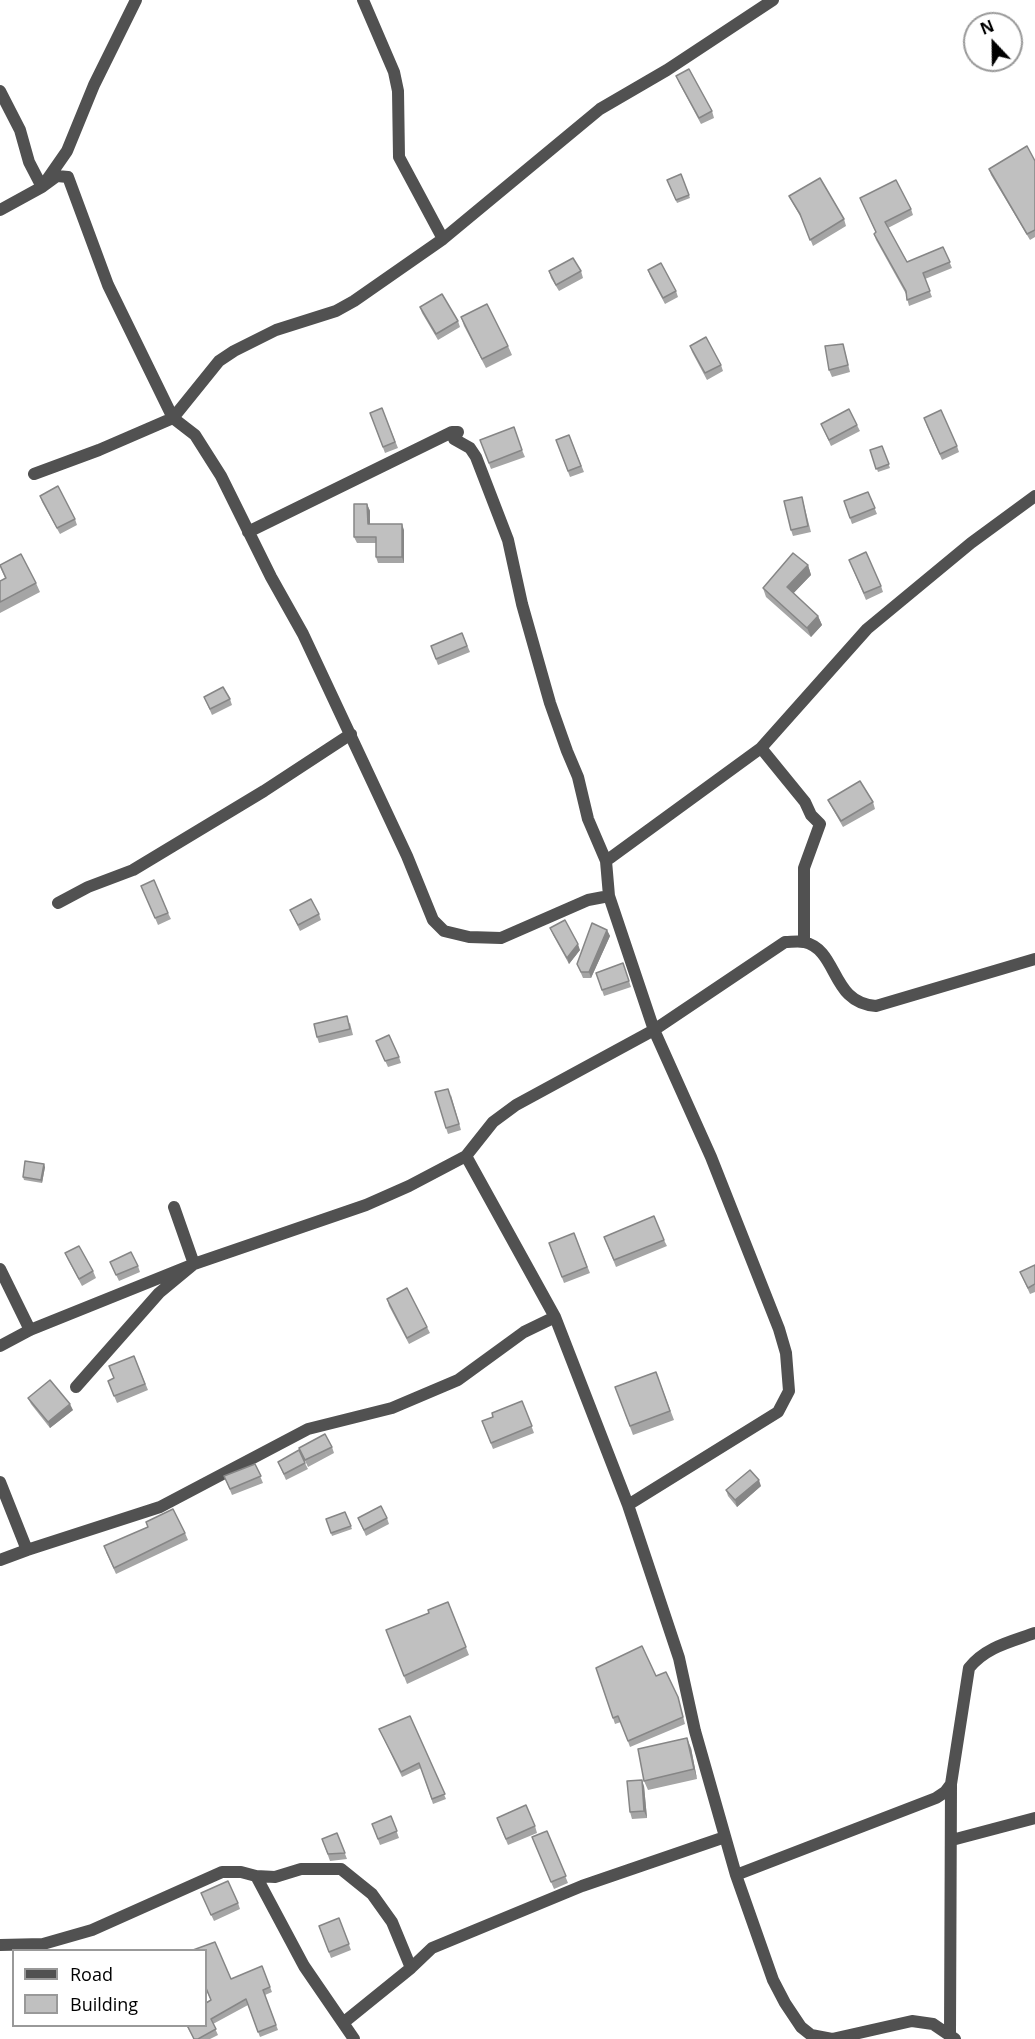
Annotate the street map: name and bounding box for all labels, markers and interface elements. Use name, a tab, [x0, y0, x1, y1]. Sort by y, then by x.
north arrow	[963, 12, 1023, 72]
text: N	[977, 15, 997, 40]
legend	[12, 1949, 207, 2027]
text: Road	[70, 1962, 113, 1986]
text: Building	[70, 1992, 138, 2016]

